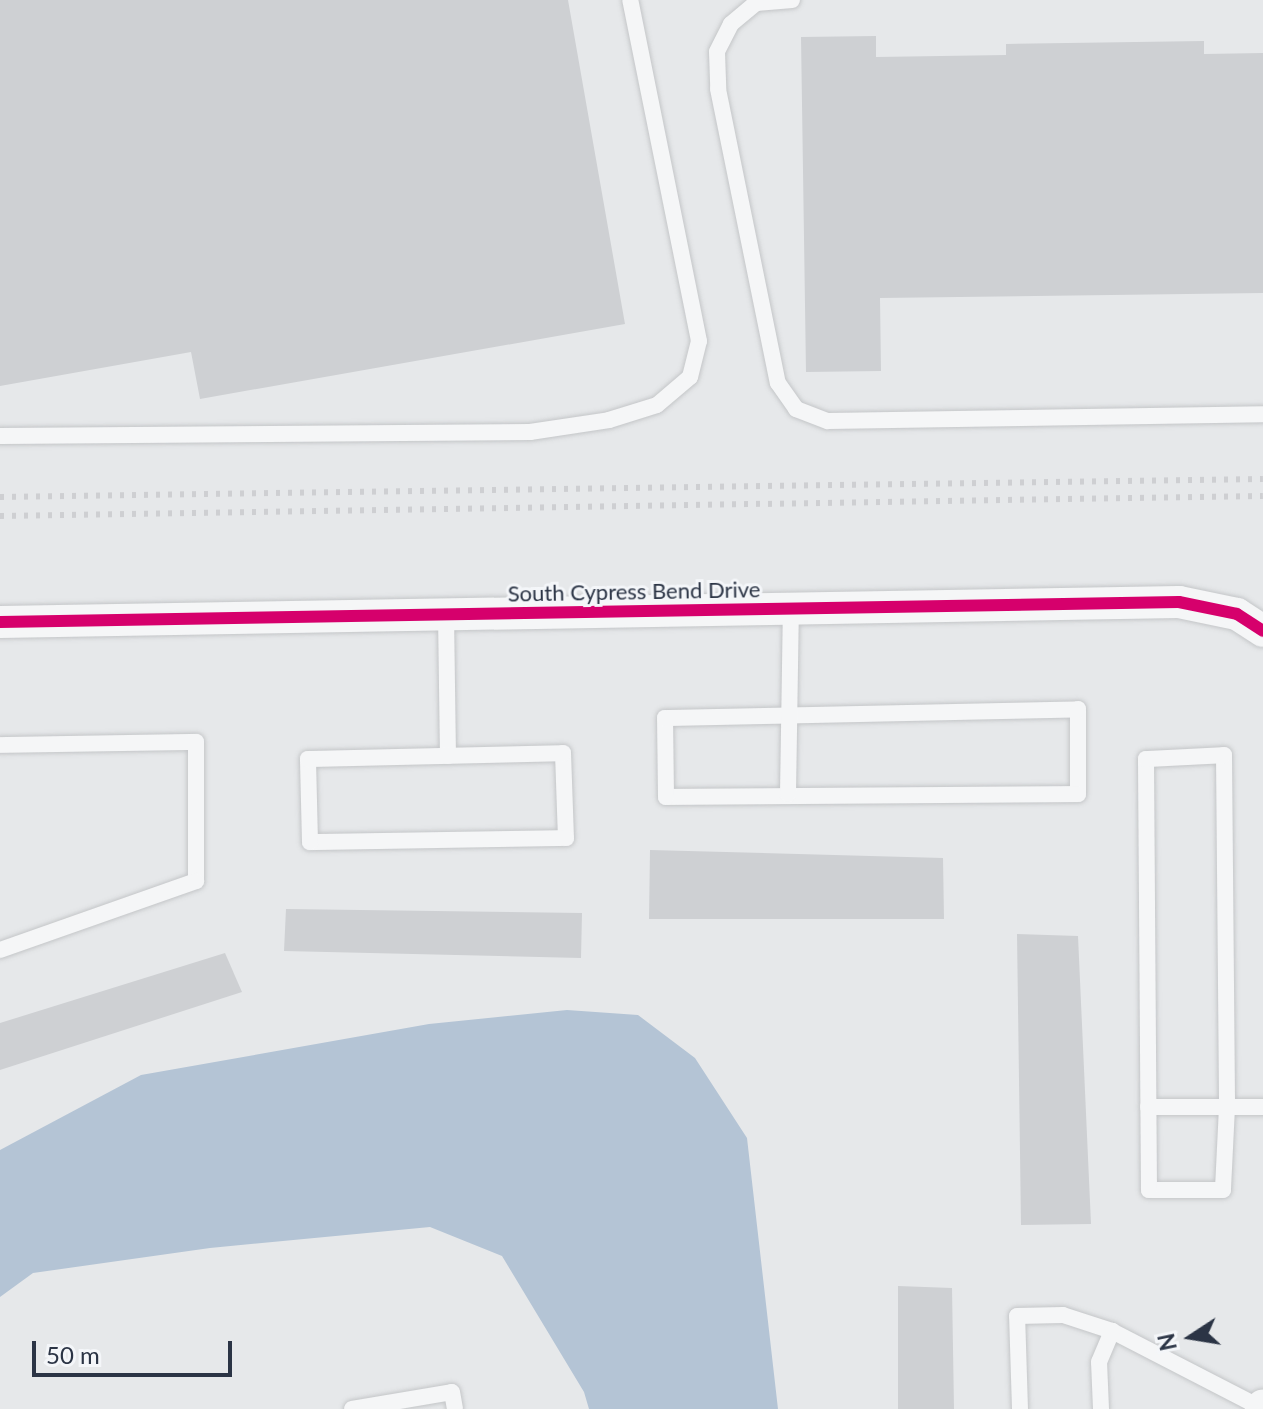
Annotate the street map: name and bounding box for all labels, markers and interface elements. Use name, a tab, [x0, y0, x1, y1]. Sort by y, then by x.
street label: South Cypress Bend Drive	[507, 576, 761, 606]
north arrow	[1151, 1297, 1231, 1377]
scale bar	[36, 1325, 236, 1375]
text: N	[1152, 1331, 1182, 1353]
text: 50 m	[46, 1340, 100, 1369]

